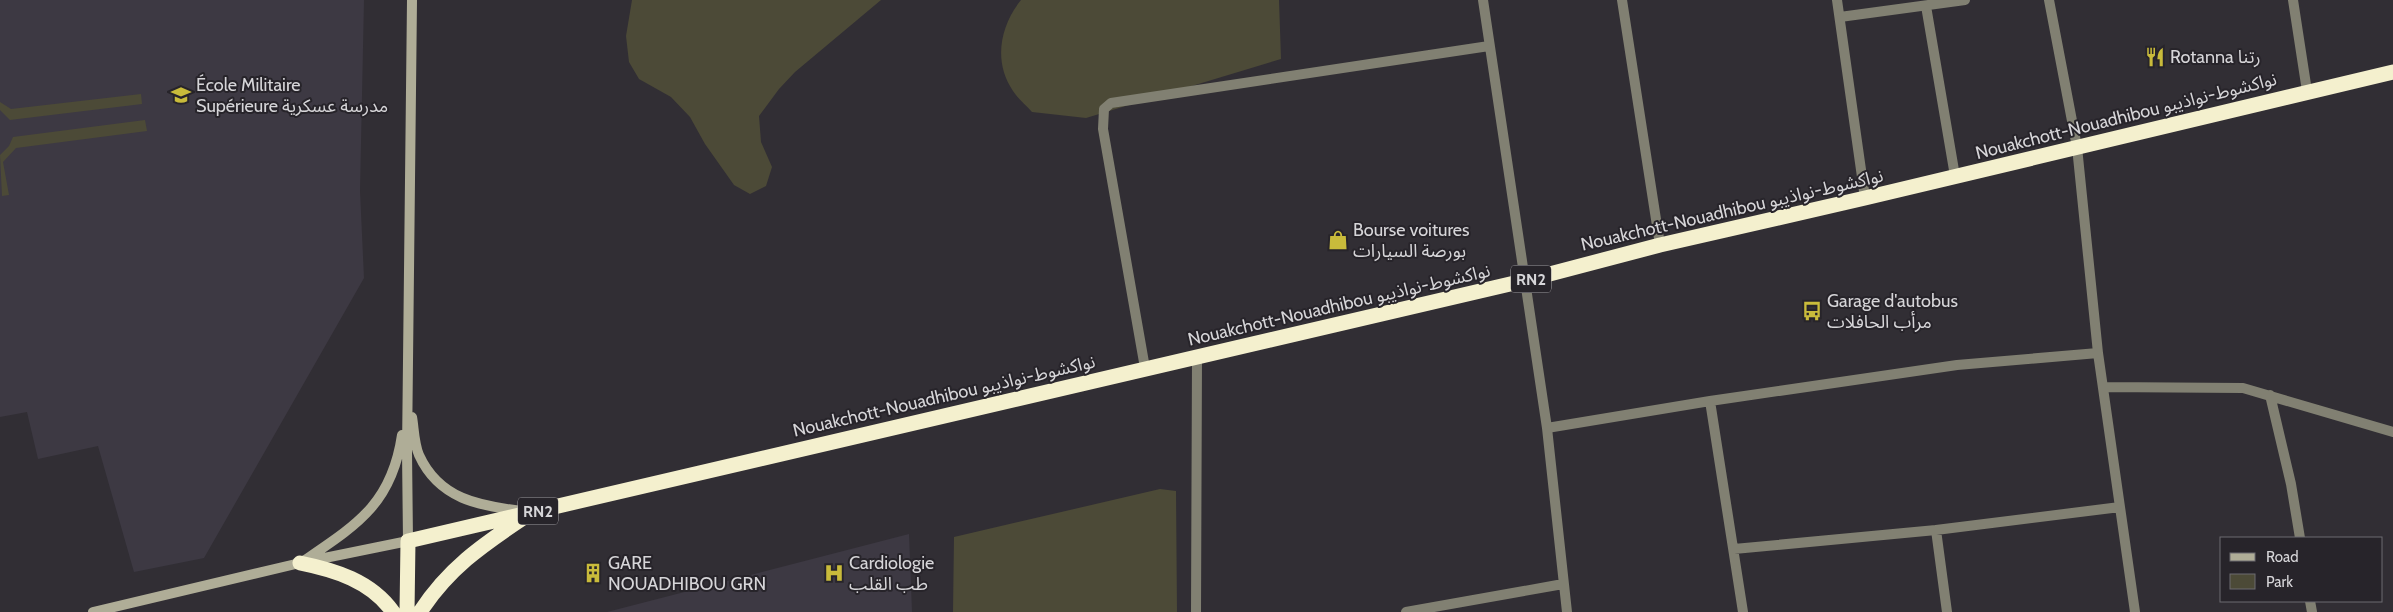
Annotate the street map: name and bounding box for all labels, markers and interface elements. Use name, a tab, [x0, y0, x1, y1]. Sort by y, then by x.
restaurant icon: Rotanna رتنا	[2144, 46, 2166, 68]
place label: Rotanna رتنا	[2170, 46, 2261, 68]
street label: Nouakchott-Nouadhibou نواكشوط-نواذيبو	[1973, 68, 2279, 164]
place label: École Militaire Supérieure مدرسة عسكرية	[196, 74, 388, 117]
school or university icon: École Militaire Supérieure مدرسة عسكرية	[170, 84, 192, 106]
street label: Nouakchott-Nouadhibou نواكشوط-نواذيبو	[1579, 164, 1885, 256]
place label: Bourse voitures بورصة السيارات	[1353, 219, 1470, 262]
shop icon: Bourse voitures بورصة السيارات	[1327, 229, 1349, 251]
street label: Nouakchott-Nouadhibou نواكشوط-نواذيبو	[1186, 259, 1492, 351]
road number: RN2	[1511, 266, 1551, 292]
place label: Garage d'autobus مرأب الحافلات	[1827, 290, 1958, 333]
bus stop icon: Garage d'autobus مرأب الحافلات	[1801, 300, 1823, 322]
street label: Nouakchott-Nouadhibou نواكشوط-نواذيبو	[791, 350, 1097, 442]
road number: RN2	[518, 498, 558, 524]
legend	[2220, 537, 2383, 602]
text: Road	[2266, 548, 2299, 566]
place label: GARE NOUADHIBOU GRN	[608, 552, 766, 595]
place label: Cardiologie طب القلب	[849, 552, 934, 595]
building icon: GARE NOUADHIBOU GRN	[582, 562, 604, 584]
hospital icon: Cardiologie طب القلب	[823, 562, 845, 584]
text: Park	[2266, 573, 2293, 591]

